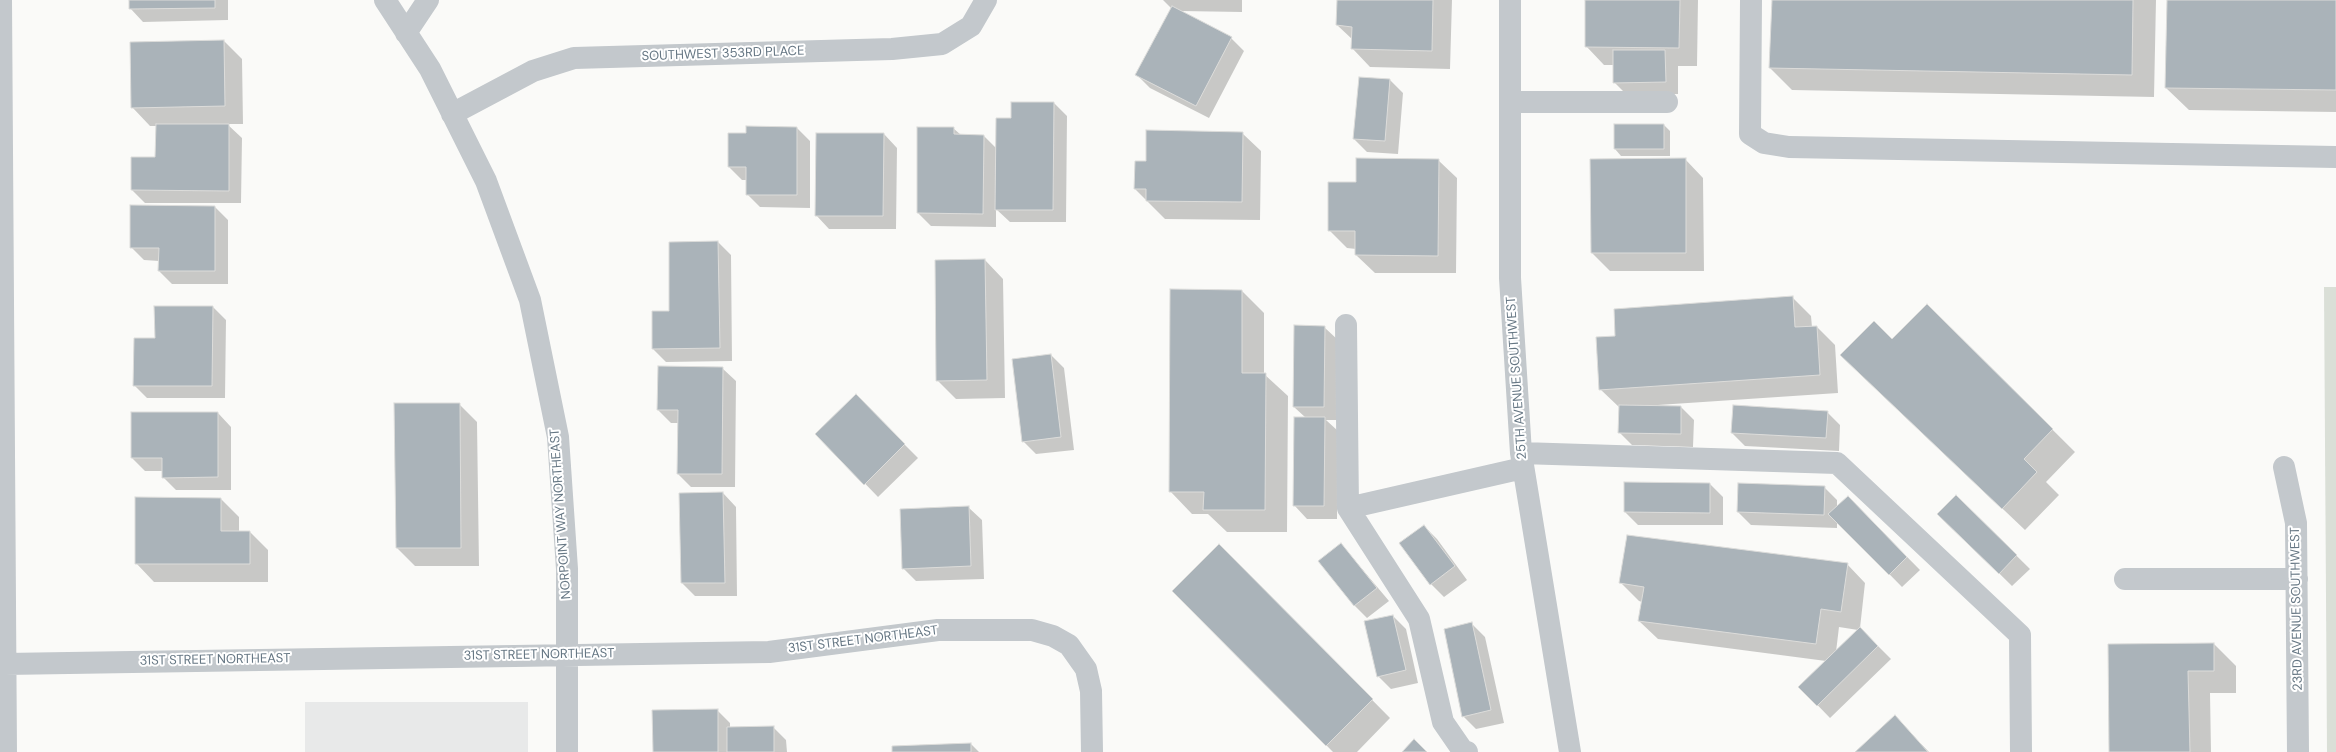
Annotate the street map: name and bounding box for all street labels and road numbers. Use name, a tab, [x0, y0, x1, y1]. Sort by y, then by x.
street label: SOUTHWEST 353RD PLACE	[641, 43, 805, 65]
street label: 25TH AVENUE SOUTHWEST	[1504, 296, 1530, 460]
street label: NORPOINT WAY NORTHEAST	[547, 428, 575, 600]
street label: 23RD AVENUE SOUTHWEST	[2288, 527, 2306, 691]
street label: 31ST STREET NORTHEAST	[787, 623, 939, 657]
street label: 31ST STREET NORTHEAST	[463, 646, 615, 664]
street label: 31ST STREET NORTHEAST	[139, 651, 291, 669]

